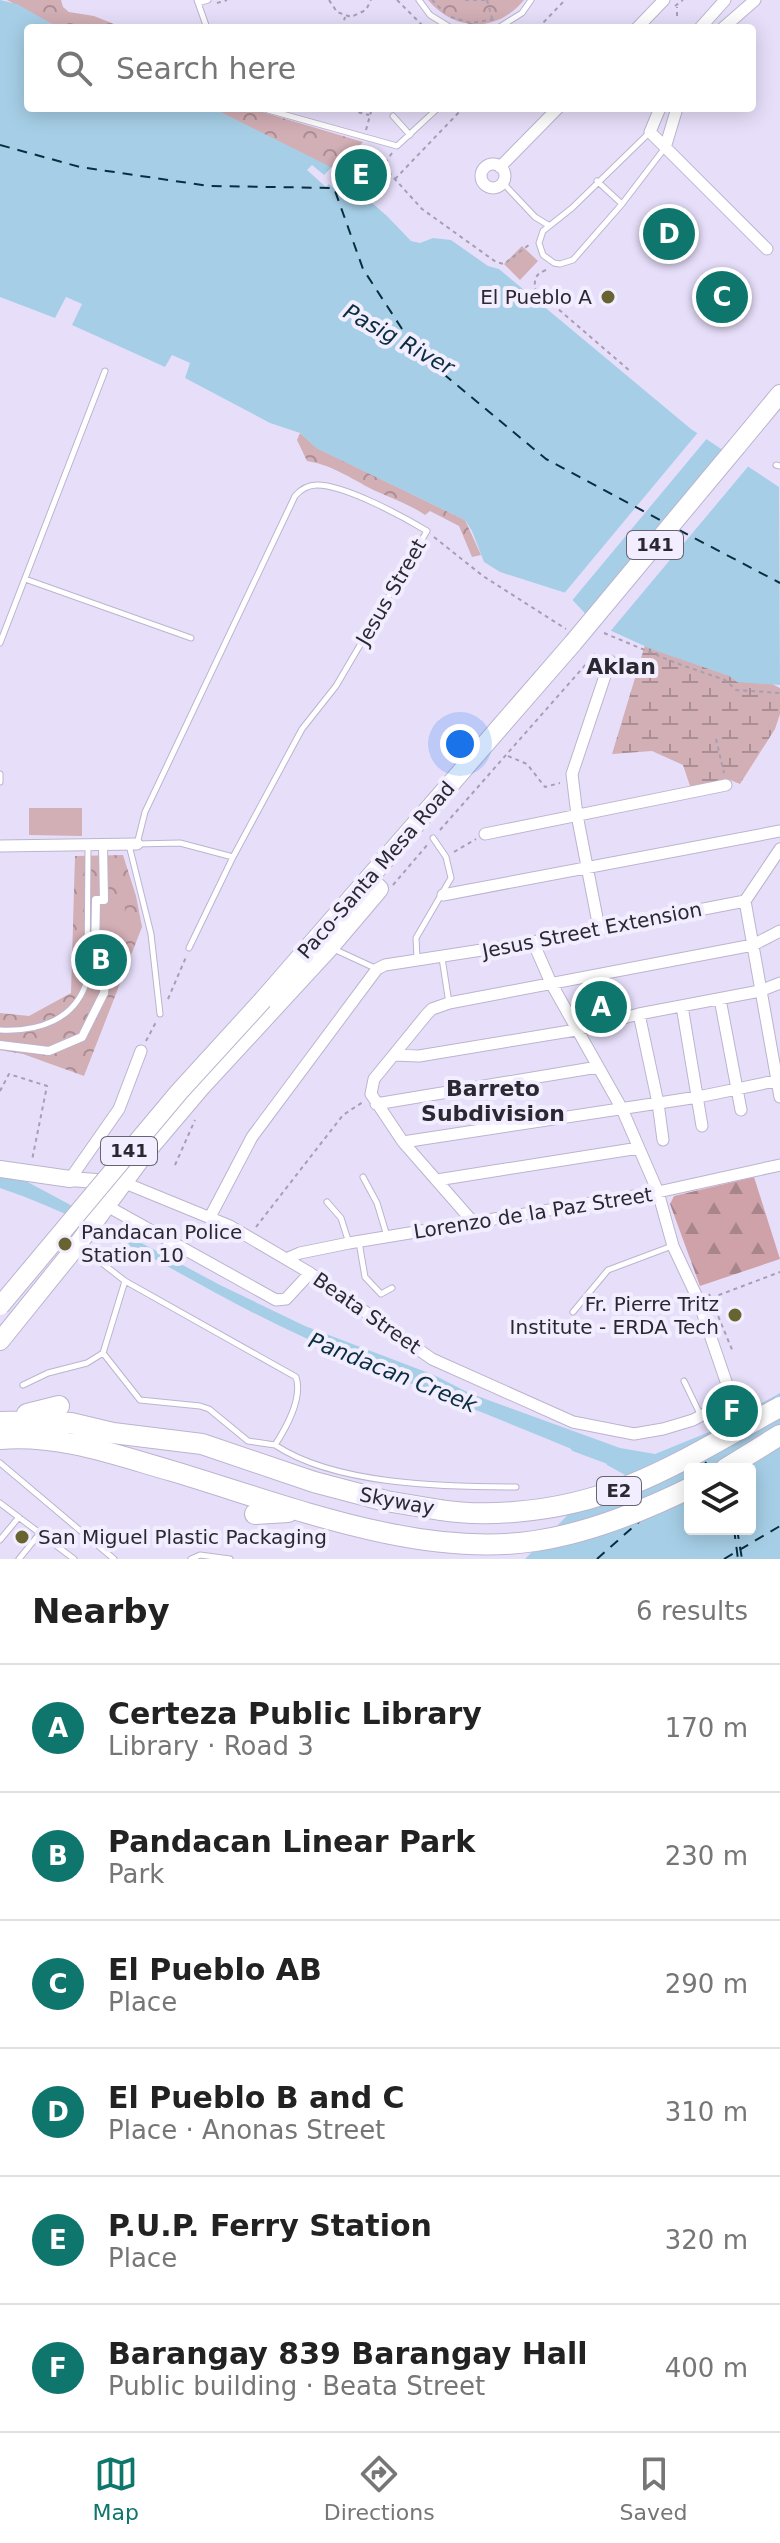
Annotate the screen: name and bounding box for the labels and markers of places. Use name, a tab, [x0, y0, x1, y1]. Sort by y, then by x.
pin: E	[335, 145, 387, 205]
pin: D	[643, 204, 695, 264]
pin: C	[696, 267, 748, 327]
place label: El Pueblo A	[480, 285, 592, 309]
marker: El Pueblo A	[599, 288, 617, 306]
pin: B	[75, 930, 127, 990]
pin: A	[575, 977, 627, 1037]
place label: Pandacan Police Station 10	[81, 1220, 242, 1267]
marker: Pandacan Police Station 10	[56, 1235, 74, 1253]
place label: Fr. Pierre Tritz Institute - ERDA Tech	[510, 1292, 719, 1339]
marker: Fr. Pierre Tritz Institute - ERDA Tech	[726, 1306, 744, 1324]
pin: F	[706, 1381, 758, 1441]
place label: San Miguel Plastic Packaging	[38, 1525, 327, 1549]
marker: San Miguel Plastic Packaging	[13, 1528, 31, 1546]

